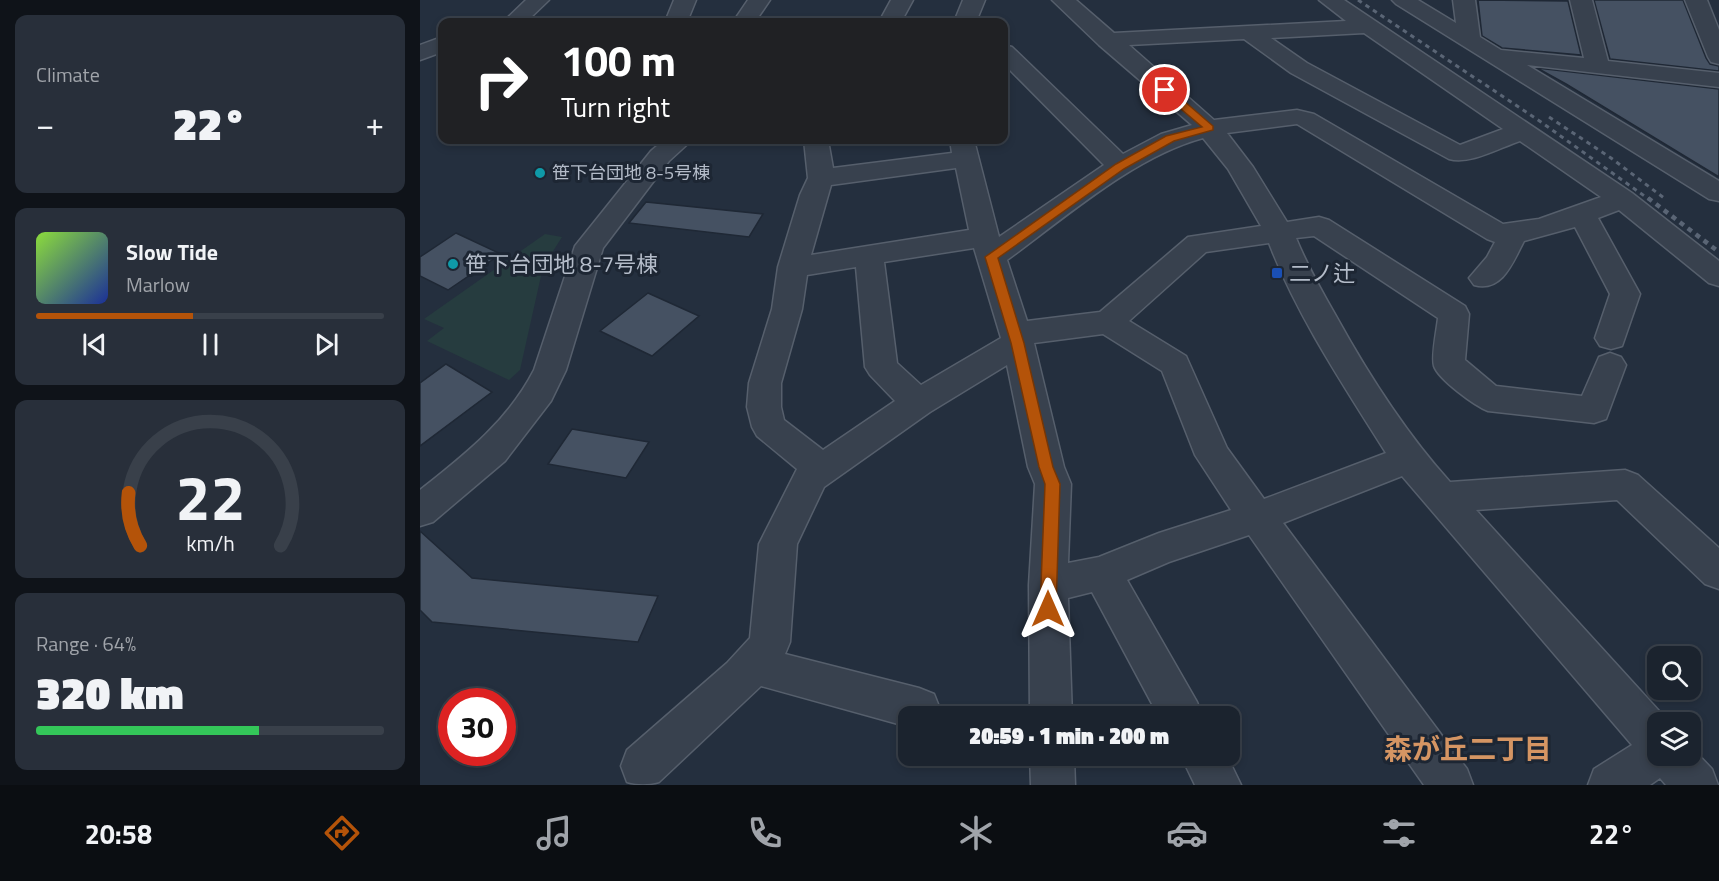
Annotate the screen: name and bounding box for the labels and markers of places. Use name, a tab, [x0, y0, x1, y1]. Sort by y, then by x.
pin	[1139, 64, 1190, 115]
place label: 笹下台団地 8-5号棟	[552, 159, 710, 186]
marker: 笹下台団地 8-5号棟	[533, 166, 547, 180]
place label: 笹下台団地 8-7号棟	[465, 247, 658, 281]
place label: 二ノ辻	[1289, 256, 1355, 290]
marker: 笹下台団地 8-7号棟	[446, 257, 460, 271]
marker: 二ノ辻	[1270, 266, 1284, 280]

